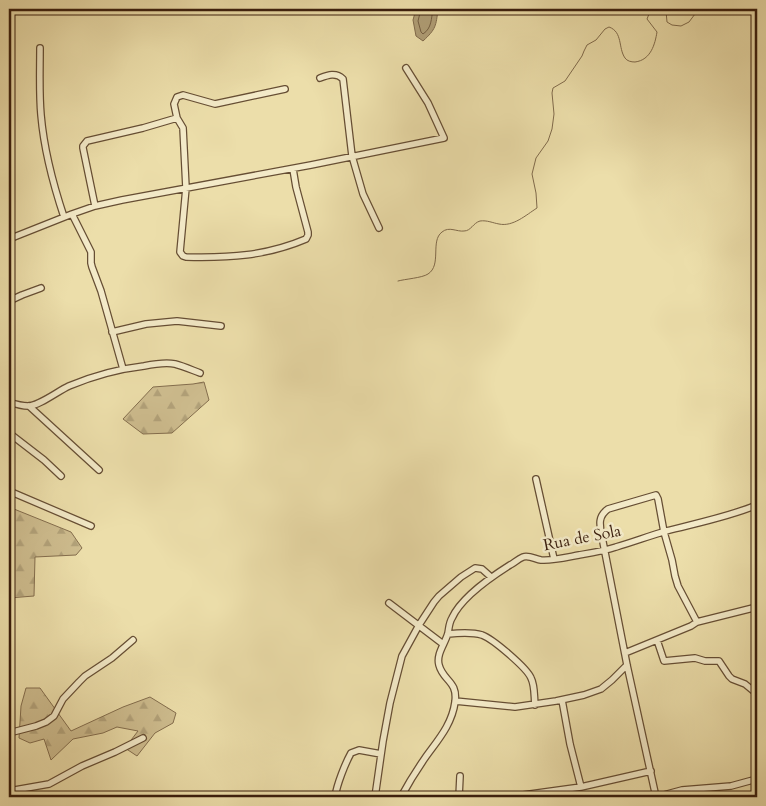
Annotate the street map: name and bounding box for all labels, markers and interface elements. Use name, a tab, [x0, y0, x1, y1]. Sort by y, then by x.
street label: Rua de Sola	[541, 520, 623, 556]

